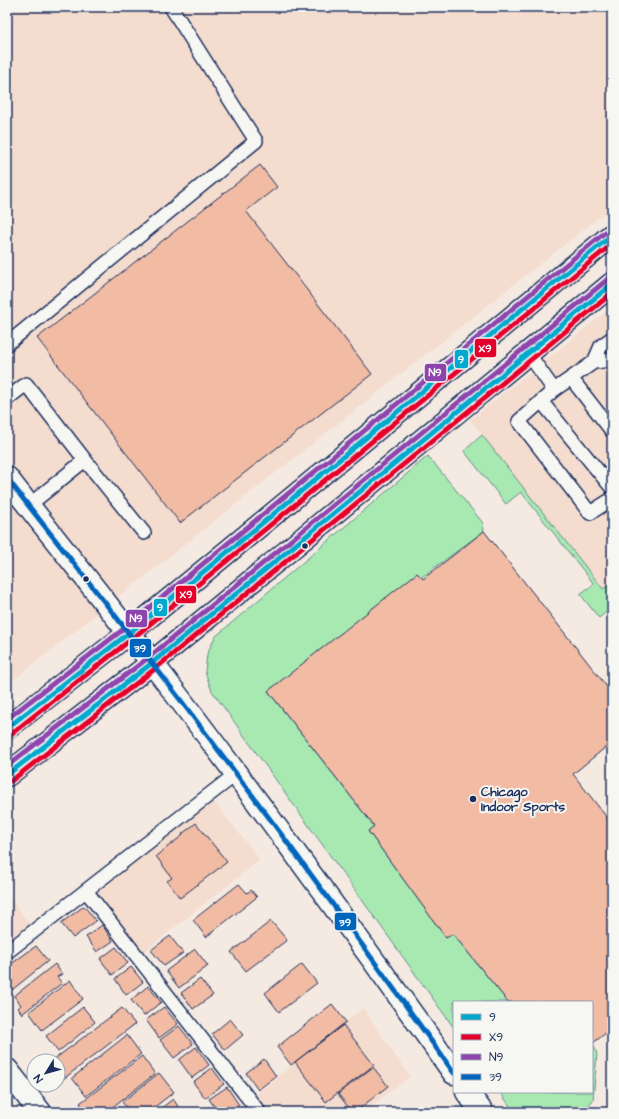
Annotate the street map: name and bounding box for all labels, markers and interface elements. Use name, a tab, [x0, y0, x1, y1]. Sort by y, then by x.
line badge: X9	[474, 338, 497, 358]
text: X9	[479, 341, 491, 356]
line badge: 9	[454, 349, 469, 369]
text: 9	[458, 352, 464, 367]
line badge: N9	[424, 363, 447, 382]
text: N9	[428, 365, 442, 380]
unlabelled marker	[300, 541, 310, 551]
unlabelled marker	[81, 574, 91, 584]
line badge: X9	[175, 585, 197, 604]
text: X9	[180, 587, 192, 602]
line badge: 9	[153, 598, 168, 617]
text: 9	[157, 600, 163, 615]
line badge: N9	[125, 609, 148, 628]
text: N9	[129, 611, 143, 626]
line badge: 39	[129, 638, 152, 658]
text: 39	[133, 641, 146, 656]
place label: Chicago Indoor Sports	[481, 783, 565, 817]
marker: Chicago Indoor Sports	[468, 794, 478, 804]
line badge: 39	[334, 912, 357, 931]
text: 39	[338, 915, 351, 930]
legend	[453, 1001, 593, 1093]
text: 9	[489, 1009, 496, 1026]
text: X9	[489, 1029, 503, 1046]
text: N9	[489, 1049, 504, 1066]
north arrow	[26, 1053, 66, 1093]
text: 39	[489, 1069, 502, 1086]
text: N	[30, 1071, 46, 1086]

